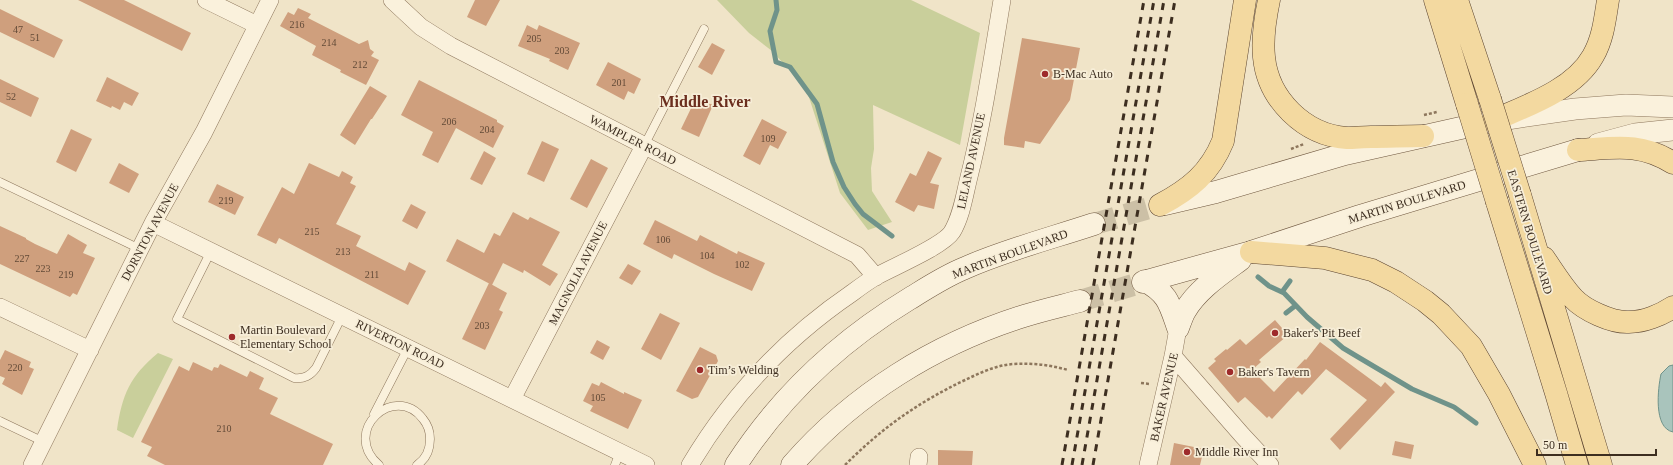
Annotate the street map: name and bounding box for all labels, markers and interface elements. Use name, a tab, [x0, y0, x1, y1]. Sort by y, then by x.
house number: 216	[290, 19, 305, 30]
house number: 47	[13, 24, 23, 35]
house number: 51	[30, 32, 40, 43]
house number: 205	[527, 33, 542, 44]
house number: 214	[322, 37, 337, 48]
house number: 203	[555, 45, 570, 56]
house number: 212	[353, 59, 368, 70]
place label: B-Mac Auto	[1053, 67, 1113, 81]
marker: B-Mac Auto	[1040, 69, 1050, 79]
house number: 201	[612, 77, 627, 88]
house number: 52	[6, 91, 16, 102]
district label: Middle River	[659, 93, 751, 110]
street label: WAMPLER ROAD	[587, 112, 679, 168]
street label: LELAND AVENUE	[954, 112, 988, 210]
house number: 206	[442, 116, 457, 127]
house number: 204	[480, 124, 495, 135]
house number: 109	[761, 133, 776, 144]
street label: EASTERN BOULEVARD	[1504, 168, 1556, 296]
street label: MARTIN BOULEVARD	[1347, 177, 1468, 227]
street label: DORNTON AVENUE	[118, 181, 182, 283]
house number: 219	[219, 195, 234, 206]
street label: MAGNOLIA AVENUE	[546, 219, 610, 327]
house number: 215	[305, 226, 320, 237]
street label: MARTIN BOULEVARD	[950, 226, 1070, 281]
house number: 106	[656, 234, 671, 245]
house number: 213	[336, 246, 351, 257]
house number: 104	[700, 250, 715, 261]
house number: 227	[15, 253, 30, 264]
house number: 102	[735, 259, 750, 270]
house number: 223	[36, 263, 51, 274]
house number: 219	[59, 269, 74, 280]
house number: 211	[365, 269, 379, 280]
street label: RIVERTON ROAD	[353, 317, 447, 372]
house number: 203	[475, 320, 490, 331]
place label: Martin Boulevard Elementary School	[240, 323, 332, 351]
place label: Baker's Pit Beef	[1283, 326, 1360, 340]
marker: Baker's Pit Beef	[1270, 328, 1280, 338]
marker: Martin Boulevard Elementary School	[227, 332, 237, 342]
street label: BAKER AVENUE	[1147, 351, 1181, 443]
house number: 220	[8, 362, 23, 373]
place label: Tim’s Welding	[708, 363, 779, 377]
marker: Tim’s Welding	[695, 365, 705, 375]
place label: Baker's Tavern	[1238, 365, 1309, 379]
marker: Baker's Tavern	[1225, 367, 1235, 377]
house number: 105	[591, 392, 606, 403]
house number: 210	[217, 423, 232, 434]
scale bar	[1537, 431, 1656, 457]
text: 50 m	[1543, 438, 1568, 452]
place label: Middle River Inn	[1195, 445, 1278, 459]
marker: Middle River Inn	[1182, 447, 1192, 457]

